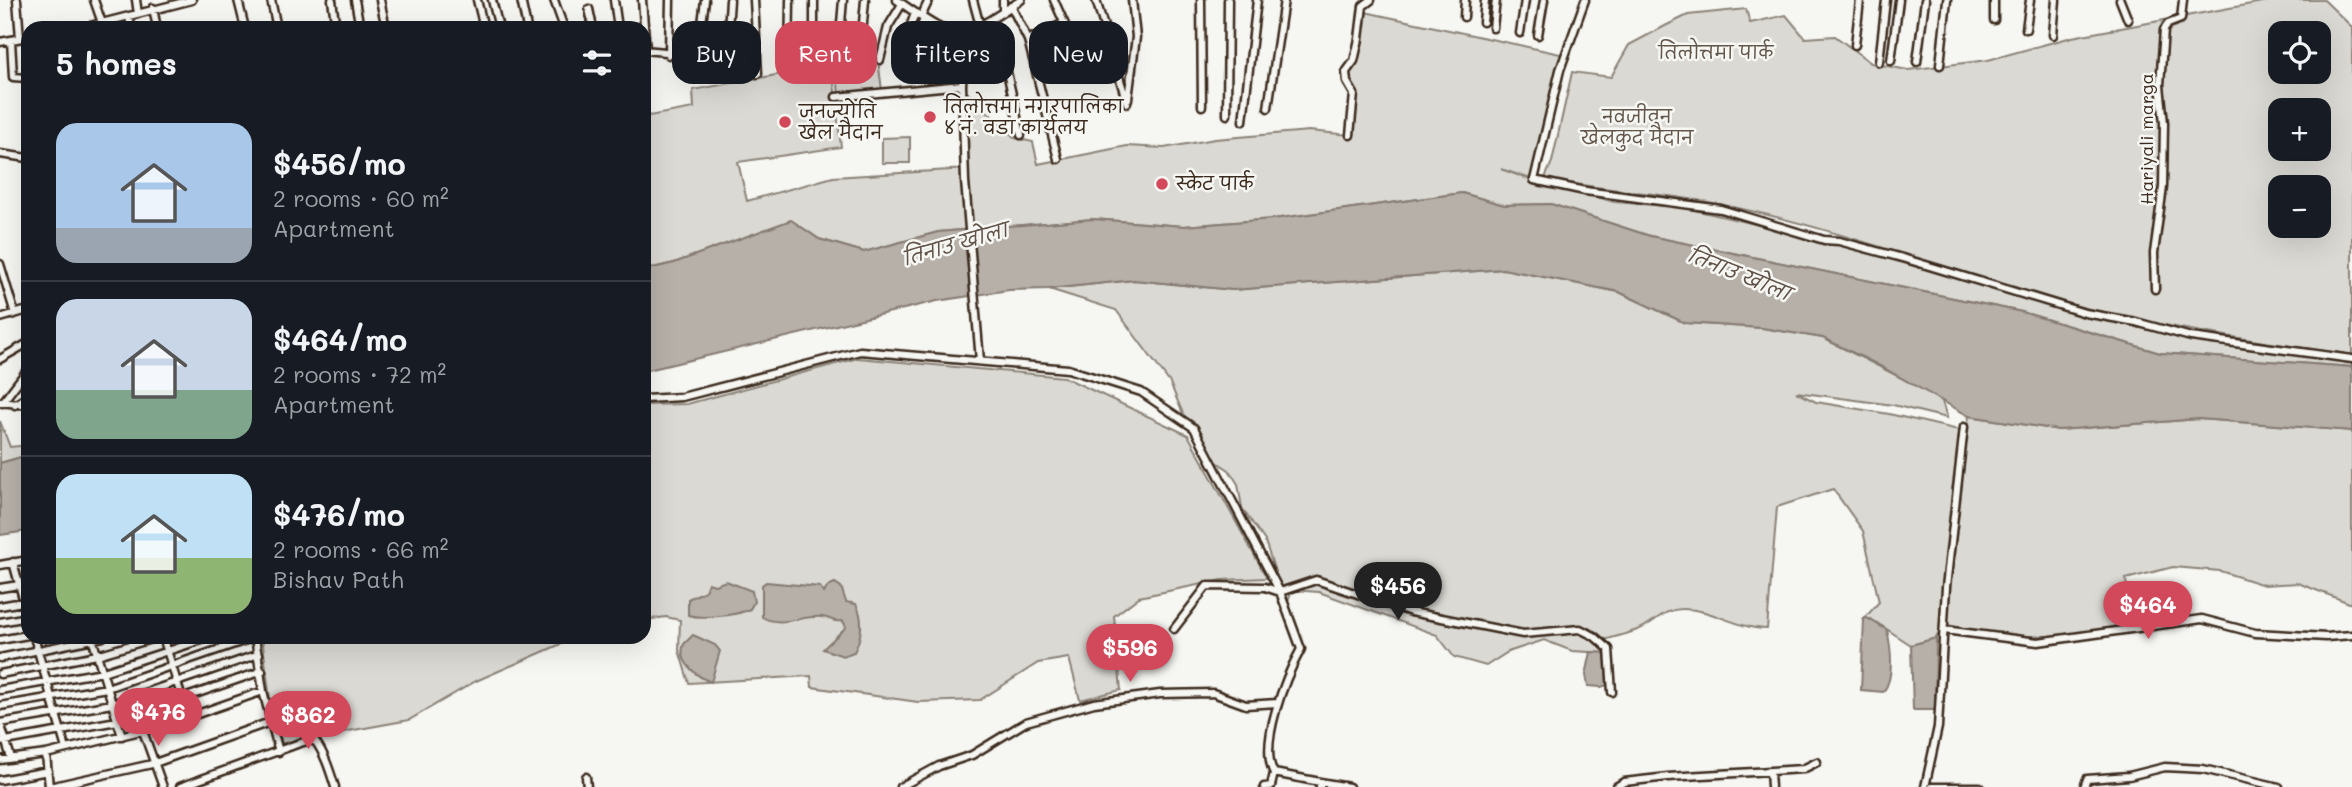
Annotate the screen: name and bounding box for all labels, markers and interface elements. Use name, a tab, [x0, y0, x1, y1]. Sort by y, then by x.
chip: Buy	[672, 21, 761, 84]
chip: Rent	[775, 21, 877, 84]
chip: Filters	[891, 21, 1015, 84]
chip: New	[1029, 21, 1128, 84]
map controls	[2268, 21, 2331, 238]
button: locate	[2268, 21, 2331, 84]
park label: तिलोत्तमा पार्क	[1658, 37, 1774, 64]
text: 5 homes	[56, 43, 177, 83]
icon: filters	[578, 44, 616, 82]
street label: Hariyali marga	[2134, 73, 2158, 205]
place label: तिलोत्तमा नगरपालिका ४ नं. वडा कार्यलय	[943, 91, 1125, 139]
place label: जनज्योति खेल मैदान	[798, 98, 884, 144]
button: +	[2268, 98, 2331, 161]
park label: नवजीवन खेलकुद मैदान	[1580, 103, 1694, 152]
marker: तिलोत्तमा नगरपालिका ४ नं. वडा कार्यलय	[922, 109, 938, 125]
marker: जनज्योति खेल मैदान	[777, 114, 793, 130]
text: $456/mo	[273, 143, 406, 183]
icon: home	[112, 151, 196, 235]
place label: स्केट पार्क	[1175, 170, 1255, 195]
button: −	[2268, 175, 2331, 238]
marker: स्केट पार्क	[1154, 176, 1170, 192]
text: 2 rooms · 60 m²	[273, 183, 449, 213]
text: Apartment	[273, 213, 395, 243]
water label: तिनाउ खोला	[899, 213, 1016, 270]
water label: तिनाउ खोला	[1684, 240, 1800, 307]
text: $464/mo	[273, 319, 407, 359]
icon: home	[112, 327, 196, 411]
text: 2 rooms · 72 m²	[273, 359, 446, 389]
text: Apartment	[273, 389, 395, 419]
text: $476/mo	[273, 494, 405, 534]
icon: home	[112, 502, 196, 586]
text: 2 rooms · 66 m²	[273, 534, 448, 564]
pin: $456	[1357, 562, 1439, 622]
text: Bishav Path	[273, 564, 404, 594]
text: $456	[1370, 570, 1426, 600]
pin: $464	[2107, 582, 2189, 641]
text: $464	[2119, 589, 2177, 619]
pin: $596	[1089, 624, 1171, 684]
text: $596	[1102, 632, 1158, 662]
pin: $476	[117, 688, 199, 748]
pin: $862	[267, 692, 349, 751]
text: $476	[130, 696, 186, 726]
text: $862	[280, 699, 336, 729]

